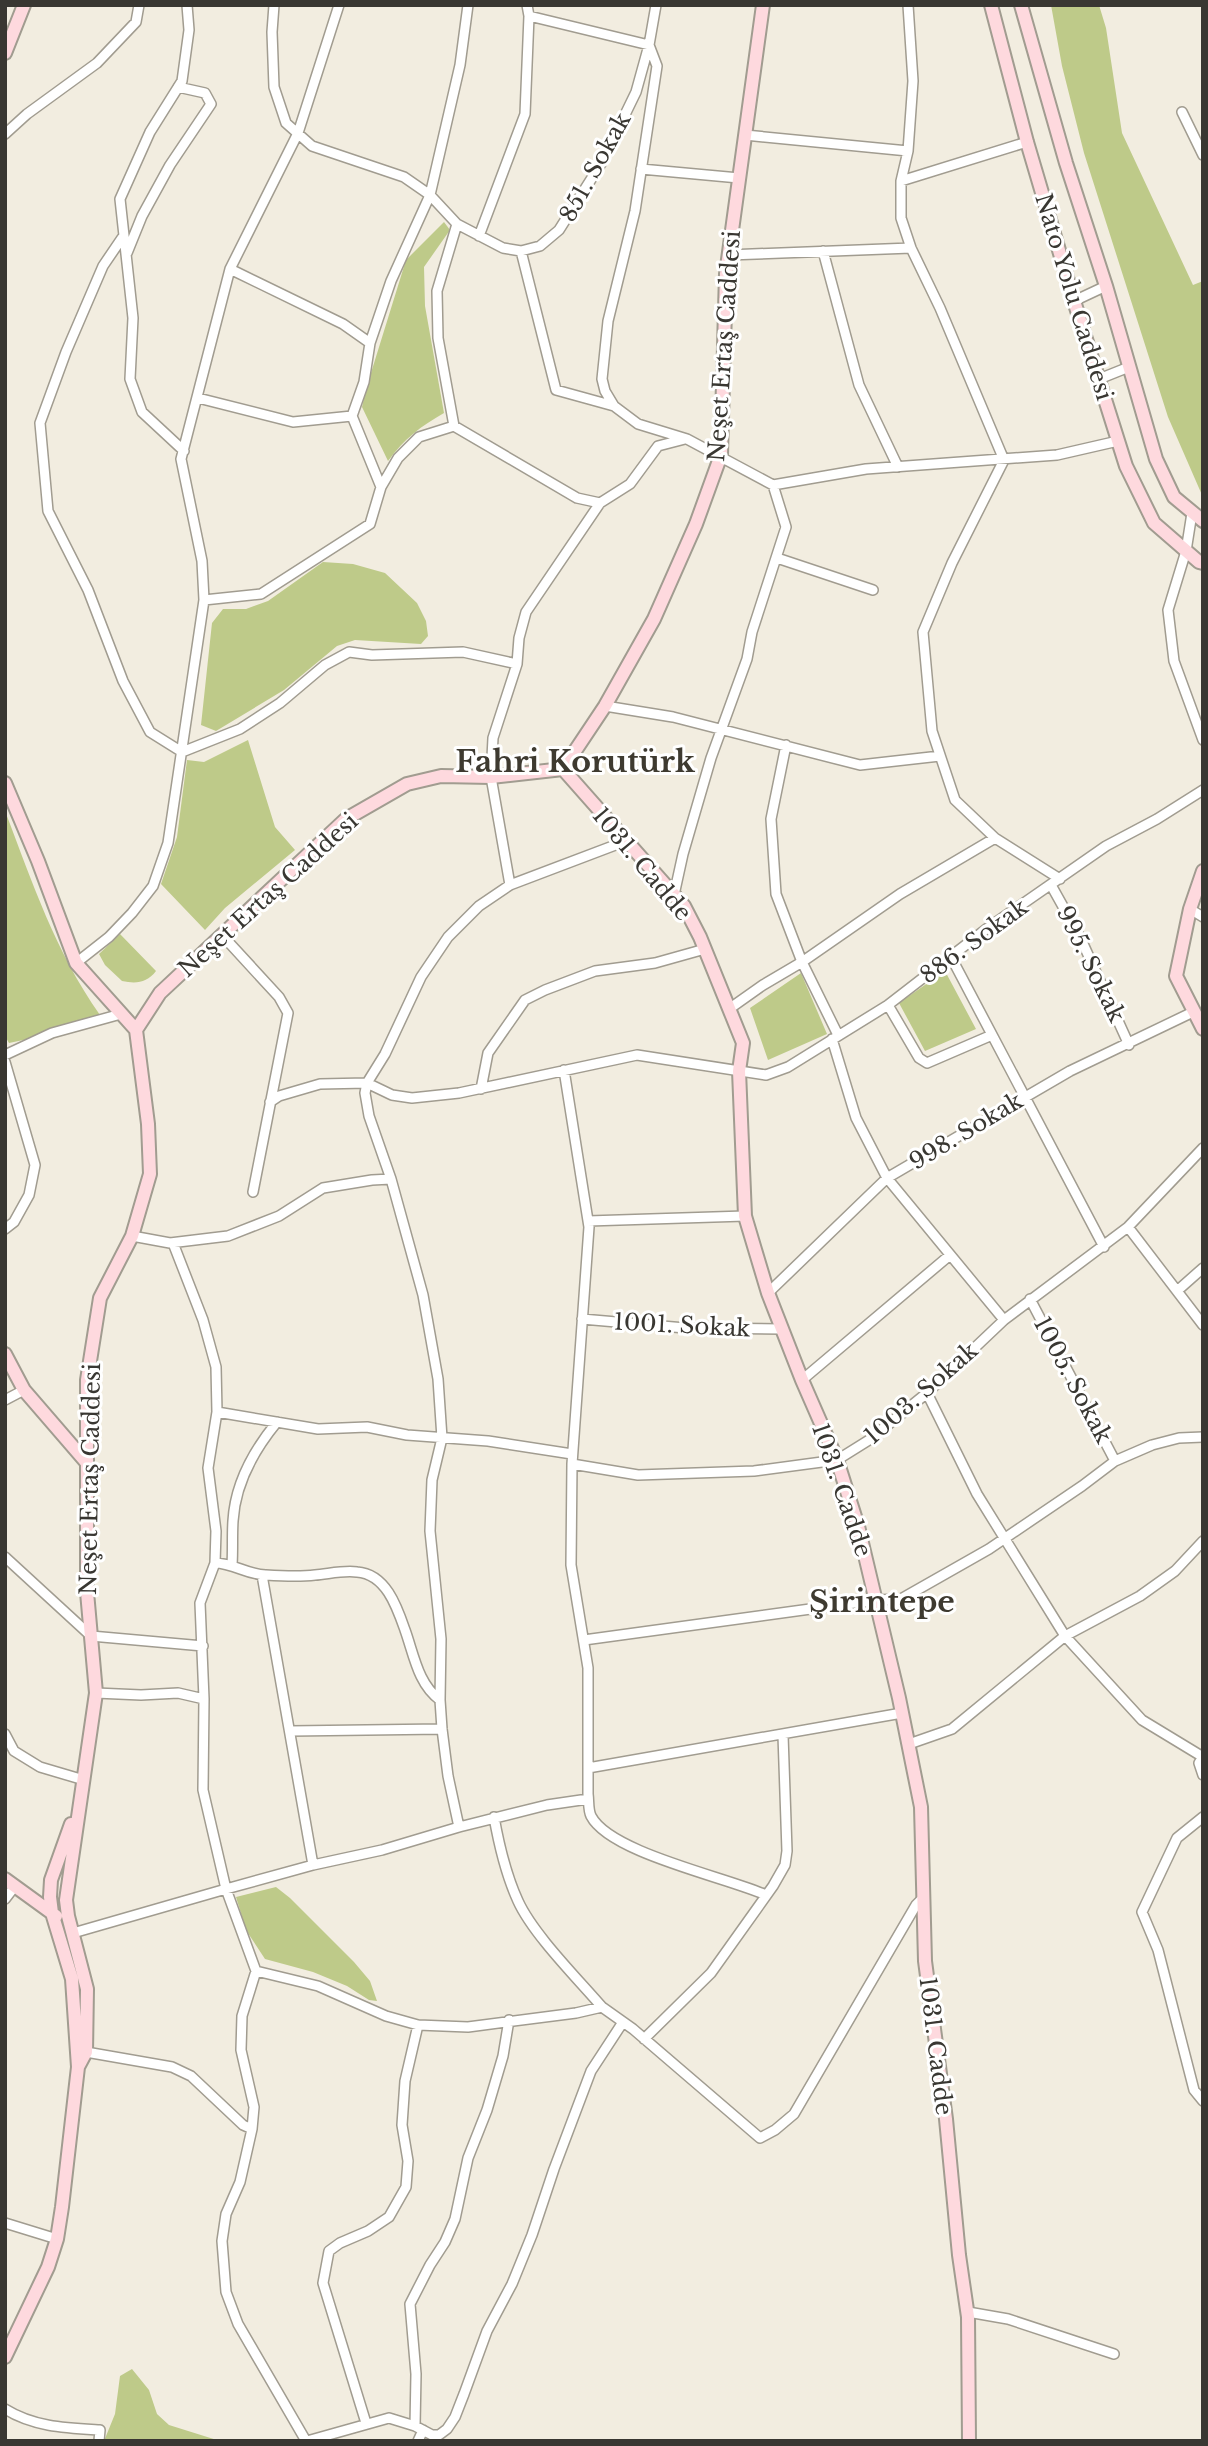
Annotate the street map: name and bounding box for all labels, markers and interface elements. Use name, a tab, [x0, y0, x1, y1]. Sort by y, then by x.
street label: 851. Sokak	[553, 107, 637, 227]
street label: Nato Yolu Caddesi	[1029, 190, 1119, 404]
street label: Neşet Ertaş Caddesi	[702, 229, 746, 463]
district label: Fahri Korutürk	[455, 743, 696, 780]
street label: 1031. Cadde	[587, 802, 697, 926]
street label: Neşet Ertaş Caddesi	[172, 807, 364, 983]
street label: 886. Sokak	[915, 892, 1034, 989]
street label: 995. Sokak	[1051, 901, 1132, 1028]
street label: 998. Sokak	[904, 1086, 1028, 1176]
street label: 1001. Sokak	[613, 1307, 752, 1343]
street label: 1005. Sokak	[1028, 1312, 1119, 1449]
street label: 1003. Sokak	[859, 1336, 984, 1450]
street label: Neşet Ertaş Caddesi	[74, 1363, 106, 1595]
street label: 1031. Cadde	[806, 1420, 878, 1560]
district label: Şirintepe	[809, 1583, 955, 1620]
street label: 1031. Cadde	[914, 1975, 958, 2117]

